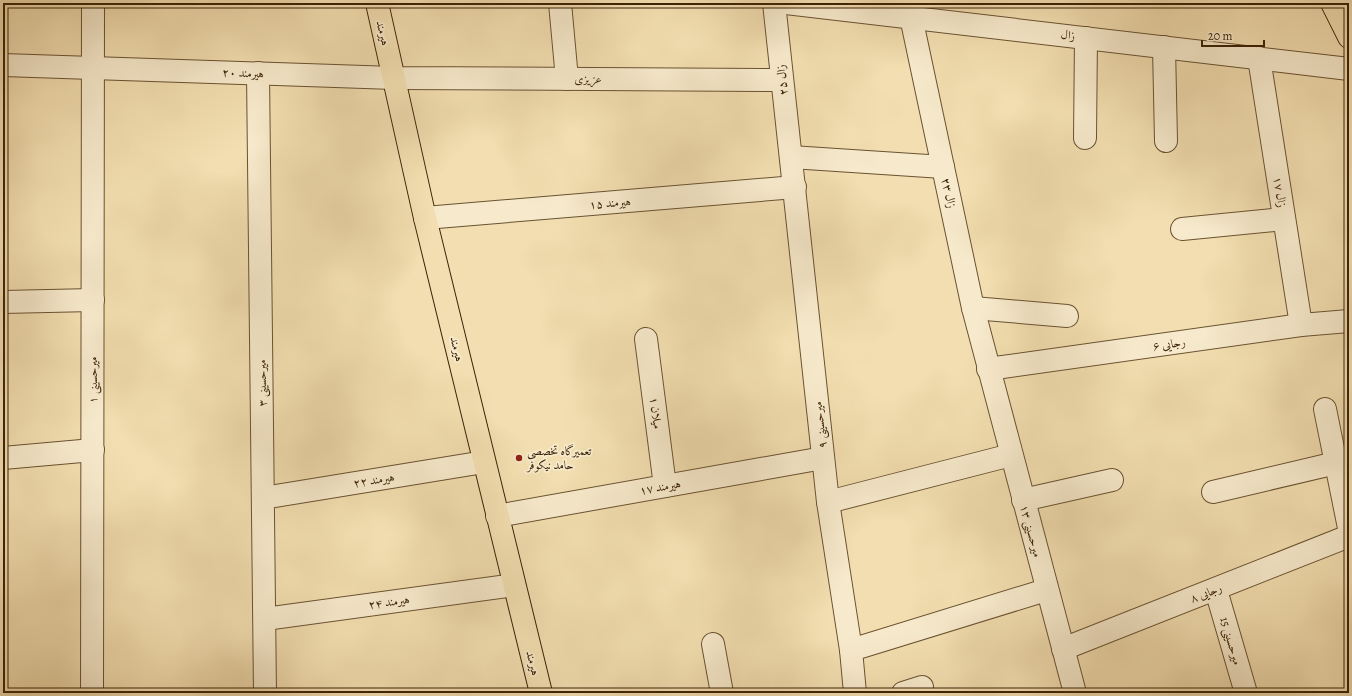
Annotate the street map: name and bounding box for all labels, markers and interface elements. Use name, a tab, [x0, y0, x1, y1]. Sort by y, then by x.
street label: هیرمند	[372, 19, 394, 47]
scale bar	[1202, 22, 1264, 48]
street label: زال	[1060, 26, 1076, 44]
text: 20 m	[1208, 28, 1232, 44]
street label: هیرمند ۲۰	[222, 64, 264, 82]
street label: زال ۲۵	[772, 64, 792, 96]
street label: عزیزی	[574, 71, 602, 88]
street label: زال ۱۷	[1270, 175, 1290, 209]
street label: زال ۲۳	[938, 176, 960, 210]
street label: هیرمند ۱۵	[589, 193, 631, 213]
street label: رجایی ۶	[1152, 334, 1187, 354]
street label: هیرمند	[446, 335, 468, 363]
street label: میرحسینی ۱	[85, 356, 102, 404]
street label: میرحسینی ۳	[254, 359, 271, 407]
street label: میلان ۱	[646, 396, 666, 430]
street label: میرحسینی ۹	[810, 401, 831, 449]
place label: تعمیرگاه تخصصی حامد نیکوفر	[525, 443, 592, 473]
marker: تعمیرگاه تخصصی حامد نیکوفر	[514, 453, 524, 463]
street label: هیرمند ۲۲	[352, 469, 396, 491]
street label: هیرمند ۱۷	[638, 476, 682, 498]
street label: میرحسینی ۱۳	[1015, 503, 1046, 559]
street label: رجایی ۸	[1188, 580, 1224, 606]
street label: هیرمند ۲۴	[367, 591, 411, 613]
street label: میرحسینی 15	[1216, 615, 1245, 667]
street label: هیرمند	[522, 649, 544, 677]

